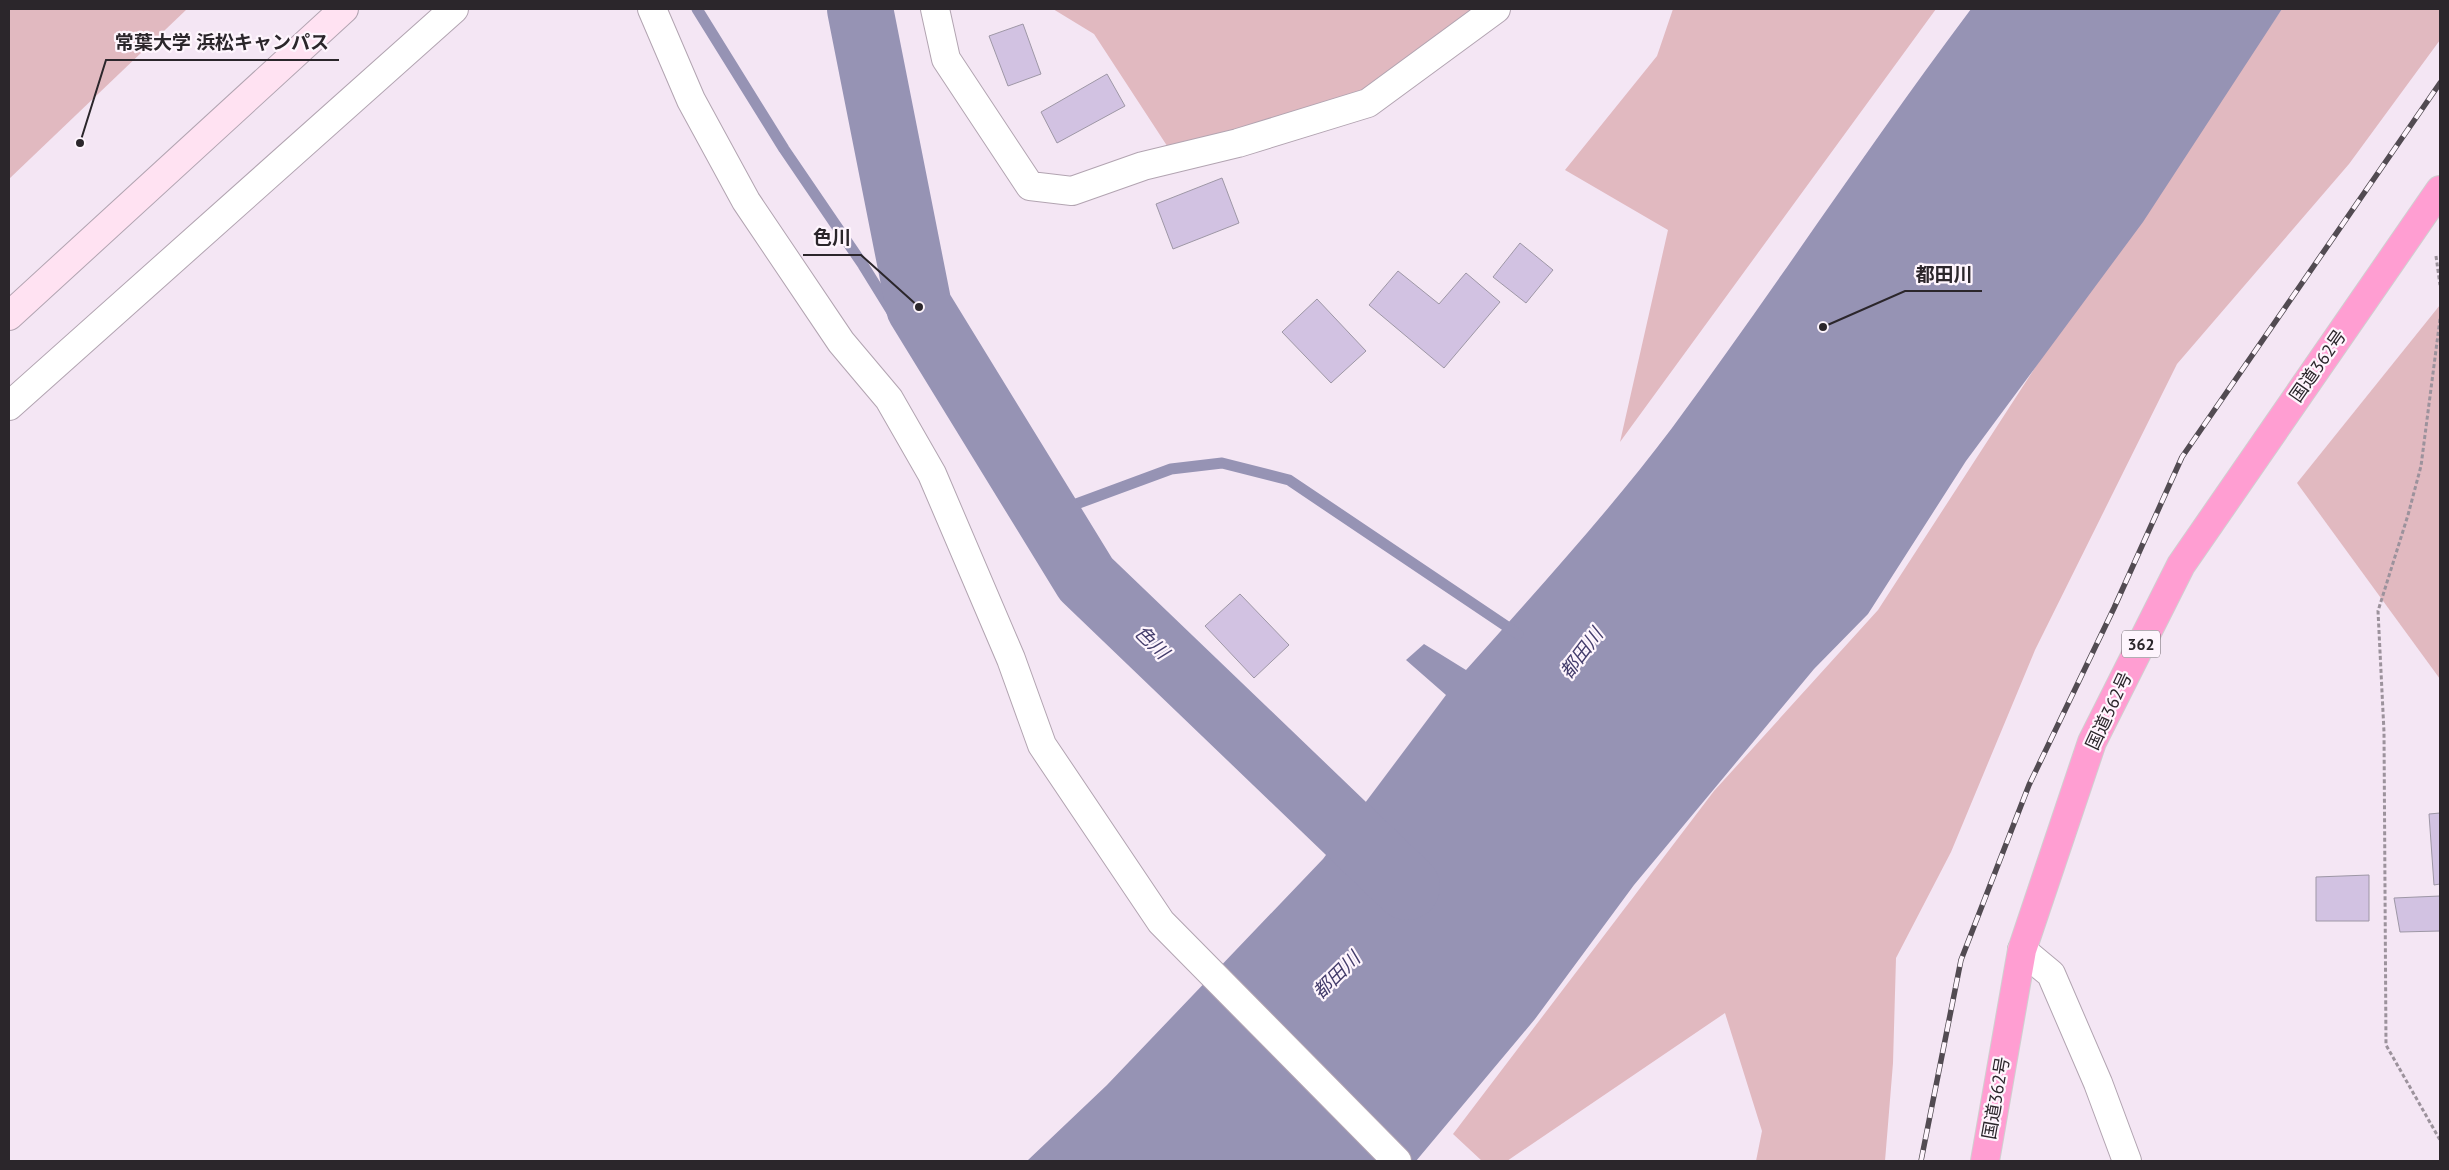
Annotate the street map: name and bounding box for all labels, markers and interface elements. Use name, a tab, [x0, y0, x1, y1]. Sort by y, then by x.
callout: 常葉大学 浜松キャンパス	[106, 26, 339, 60]
text: 常葉大学 浜松キャンパス	[115, 30, 329, 54]
callout: 色川	[803, 221, 861, 255]
text: 色川	[813, 225, 851, 249]
callout: 都田川	[1905, 257, 1982, 291]
text: 都田川	[1915, 262, 1973, 286]
street label: 国道362号	[2284, 325, 2351, 406]
water label: 色川	[1130, 620, 1175, 665]
water label: 都田川	[1554, 621, 1609, 683]
road number: 362	[2122, 630, 2160, 658]
street label: 国道362号	[2080, 668, 2137, 753]
water label: 都田川	[1307, 945, 1366, 1004]
street label: 国道362号	[1977, 1055, 2014, 1141]

